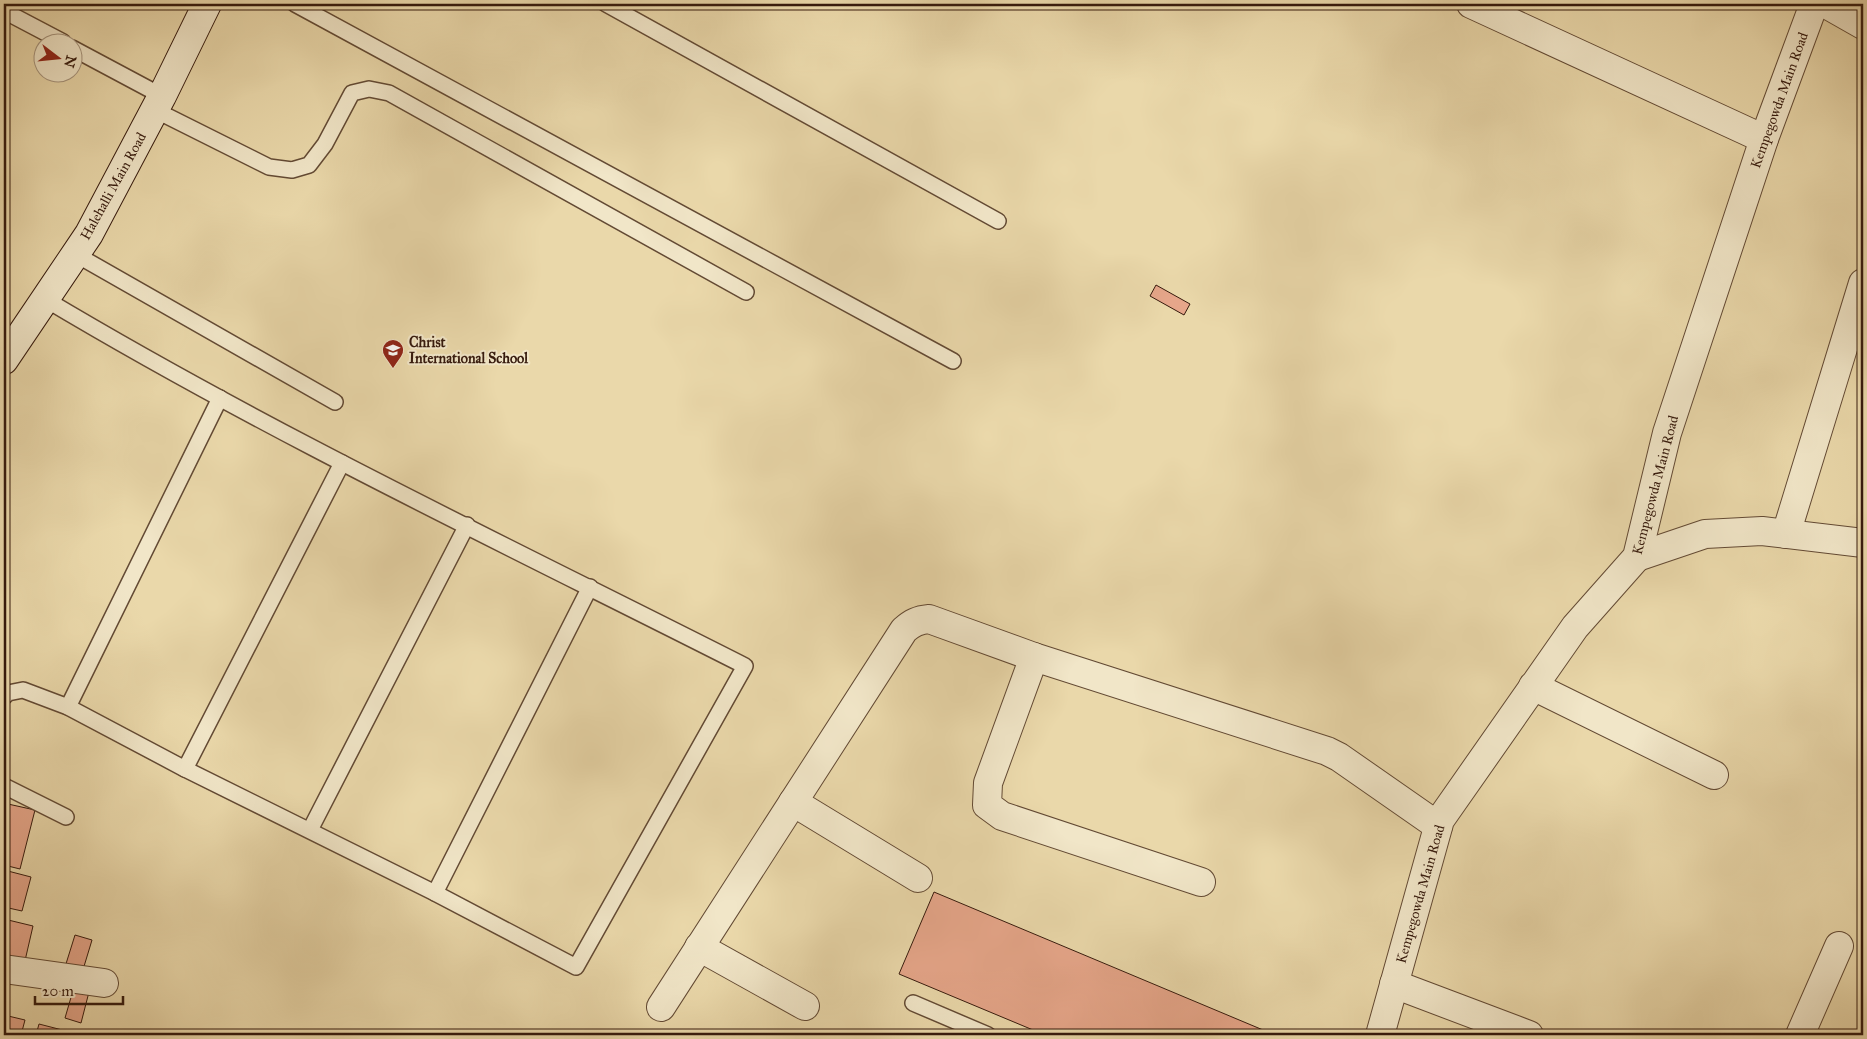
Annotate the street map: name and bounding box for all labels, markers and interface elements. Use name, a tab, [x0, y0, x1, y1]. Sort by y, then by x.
street label: Kempegowda Main Road	[1747, 30, 1812, 171]
north arrow	[32, 32, 82, 82]
text: N	[60, 53, 80, 70]
street label: Halehalli Main Road	[77, 130, 150, 243]
place label: Christ International School	[409, 334, 529, 367]
school or university icon: Christ International School	[381, 338, 405, 369]
street label: Kempegowda Main Road	[1629, 414, 1682, 557]
street label: Kempegowda Main Road	[1393, 823, 1448, 965]
scale bar	[35, 974, 122, 1006]
text: 20 m	[42, 982, 74, 1000]

